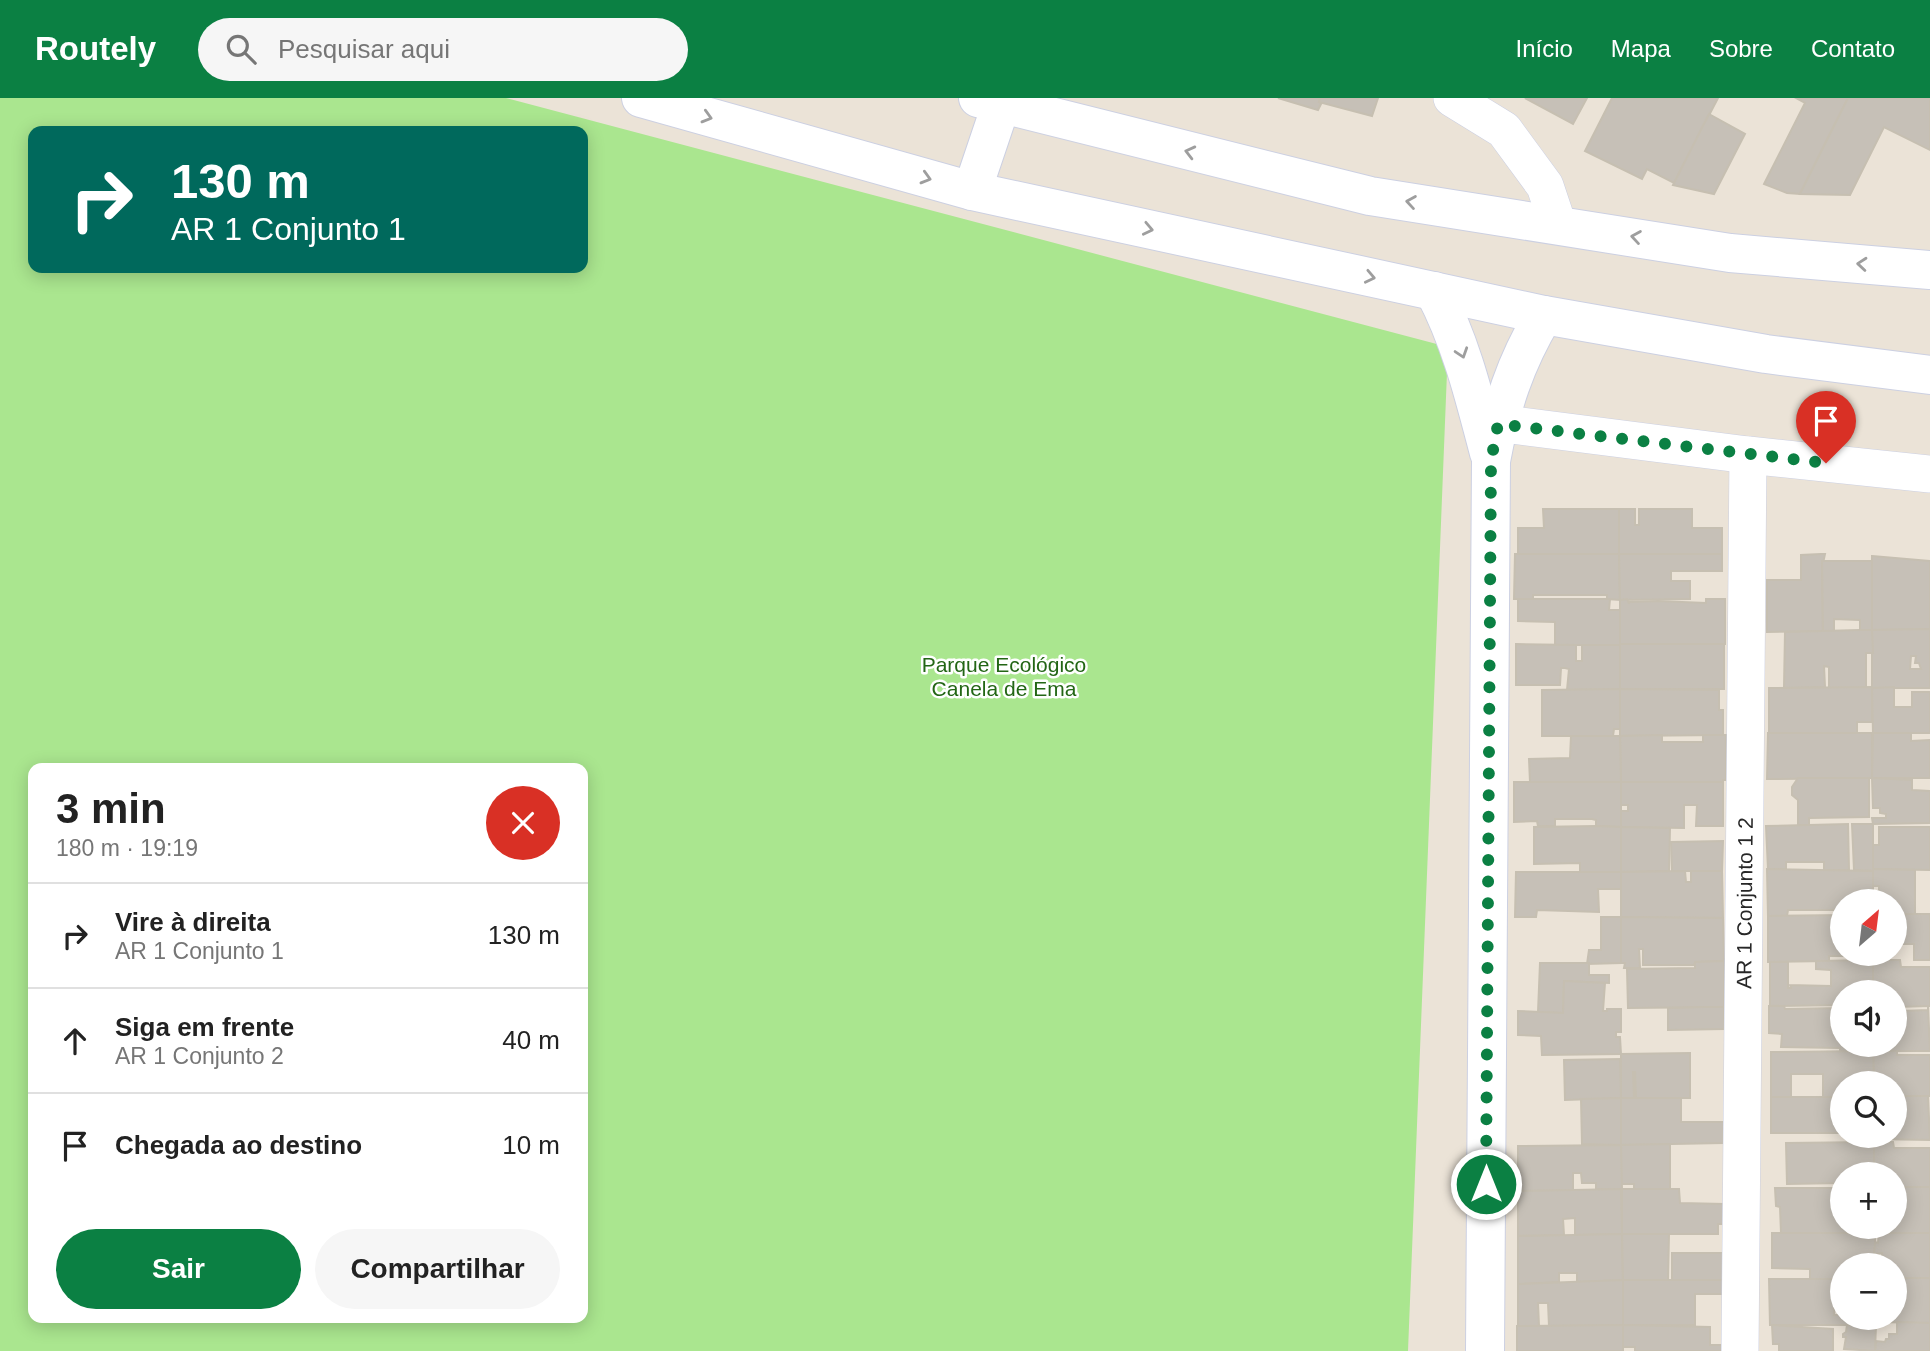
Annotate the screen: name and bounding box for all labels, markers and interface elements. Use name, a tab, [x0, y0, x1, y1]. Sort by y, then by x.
search box	[198, 18, 688, 81]
text: Routely	[35, 30, 156, 67]
icon: search	[222, 30, 260, 68]
text: Pesquisar aqui	[278, 34, 450, 64]
text: Início	[1515, 35, 1573, 62]
text: Mapa	[1611, 35, 1671, 62]
text: Sobre	[1709, 35, 1773, 62]
text: Contato	[1811, 35, 1895, 62]
one-way arrow	[701, 108, 713, 123]
one-way arrow	[1184, 146, 1196, 160]
icon: right	[56, 154, 147, 245]
text: 130 m	[171, 154, 310, 208]
one-way arrow	[920, 170, 932, 185]
one-way arrow	[1406, 195, 1417, 210]
text: AR 1 Conjunto 1	[171, 211, 406, 247]
one-way arrow	[1142, 221, 1154, 236]
one-way arrow	[1630, 230, 1642, 245]
one-way arrow	[1856, 257, 1867, 272]
one-way arrow	[1364, 269, 1376, 284]
one-way arrow	[1454, 346, 1468, 359]
pin	[1796, 391, 1856, 463]
icon: arrive	[1807, 402, 1845, 440]
park label: Parque Ecológico Canela de Ema	[922, 653, 1086, 700]
text: 3 min	[56, 785, 166, 832]
button: close	[486, 786, 560, 860]
street label: AR 1 Conjunto 1 2	[1732, 817, 1756, 989]
text: 180 m · 19:19	[56, 835, 198, 861]
north arrow	[1830, 889, 1908, 966]
map controls	[1830, 889, 1907, 1330]
text: Vire à direita	[115, 907, 271, 937]
icon: right	[56, 917, 94, 955]
text: 130 m	[488, 920, 560, 950]
text: AR 1 Conjunto 1	[115, 938, 284, 964]
button: sound	[1830, 980, 1907, 1057]
text: Siga em frente	[115, 1012, 294, 1042]
icon: ahead	[56, 1022, 94, 1060]
text: 40 m	[502, 1025, 560, 1055]
text: AR 1 Conjunto 2	[115, 1043, 284, 1069]
button: search	[1830, 1071, 1907, 1148]
icon: arrive	[56, 1127, 94, 1165]
text: Chegada ao destino	[115, 1130, 362, 1160]
text: 10 m	[502, 1130, 560, 1160]
position arrow	[1449, 1147, 1523, 1221]
button: +	[1830, 1162, 1907, 1239]
button: Sair	[56, 1229, 301, 1309]
button: Compartilhar	[315, 1229, 560, 1309]
button: −	[1830, 1253, 1907, 1330]

